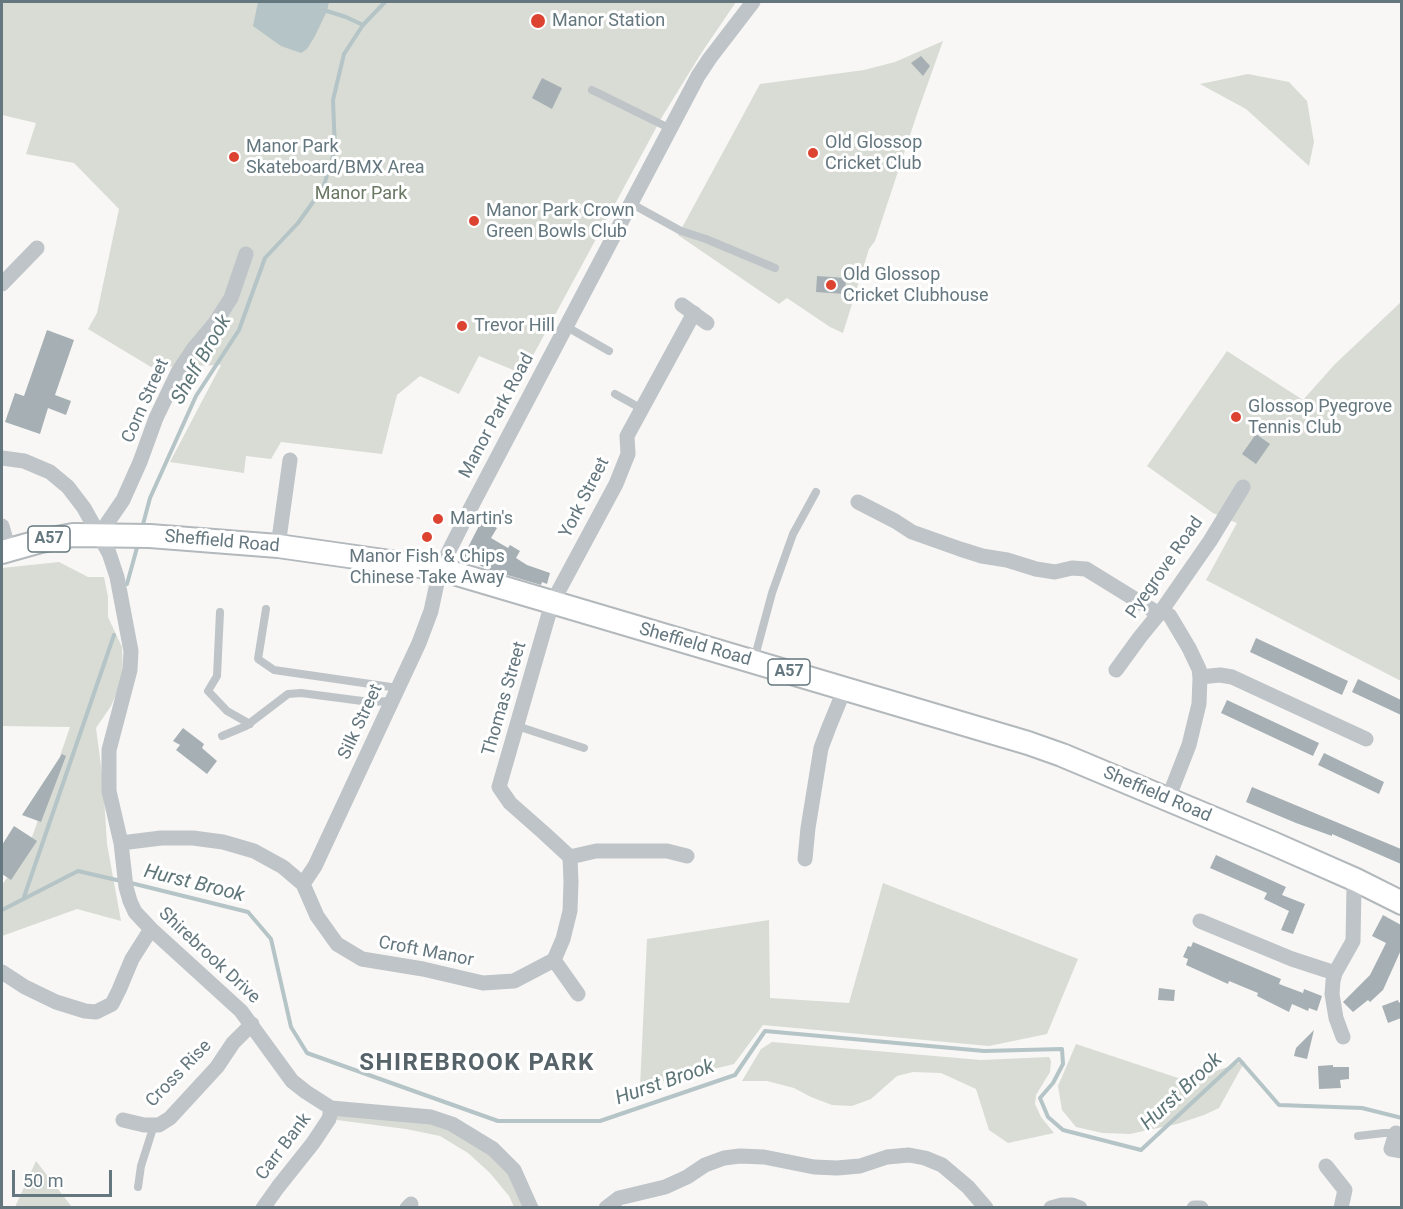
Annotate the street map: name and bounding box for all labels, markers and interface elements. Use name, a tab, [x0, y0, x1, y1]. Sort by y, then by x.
place label: Manor Station	[552, 10, 665, 32]
marker: Manor Station	[529, 12, 547, 30]
place label: Old Glossop Cricket Club	[825, 132, 922, 174]
place label: Manor Park Skateboard/BMX Area	[246, 136, 425, 178]
marker: Old Glossop Cricket Club	[806, 146, 820, 160]
marker: Manor Park Skateboard/BMX Area	[227, 150, 241, 164]
park label: Manor Park	[315, 183, 407, 205]
place label: Manor Park Crown Green Bowls Club	[486, 200, 634, 242]
marker: Manor Park Crown Green Bowls Club	[467, 214, 481, 228]
place label: Old Glossop Cricket Clubhouse	[843, 264, 989, 306]
marker: Old Glossop Cricket Clubhouse	[824, 278, 838, 292]
water label: Shelf Brook	[167, 311, 237, 409]
place label: Trevor Hill	[474, 315, 555, 337]
marker: Trevor Hill	[455, 319, 469, 333]
street label: Manor Park Road	[455, 350, 539, 482]
street label: Corn Street	[118, 356, 174, 446]
place label: Glossop Pyegrove Tennis Club	[1248, 396, 1392, 438]
marker: Glossop Pyegrove Tennis Club	[1229, 410, 1243, 424]
street label: York Street	[555, 454, 615, 542]
place label: Martin's	[450, 508, 513, 530]
marker: Martin's	[431, 512, 445, 526]
street label: Pyegrove Road	[1122, 513, 1208, 623]
road number: A57	[28, 526, 70, 552]
street label: Sheffield Road	[164, 526, 280, 558]
marker: Manor Fish & Chips Chinese Take Away	[420, 530, 434, 544]
place label: Manor Fish & Chips Chinese Take Away	[349, 546, 505, 588]
street label: Sheffield Road	[637, 619, 753, 671]
street label: Thomas Street	[478, 639, 532, 759]
road number: A57	[768, 659, 810, 685]
street label: Silk Street	[334, 681, 388, 763]
street label: Sheffield Road	[1100, 763, 1214, 827]
water label: Hurst Brook	[141, 860, 247, 908]
street label: Shirebrook Drive	[154, 903, 264, 1009]
street label: Croft Manor	[377, 932, 475, 972]
street label: Cross Rise	[142, 1036, 216, 1112]
water label: Hurst Brook	[1136, 1048, 1228, 1136]
district label: SHIREBROOK PARK	[359, 1050, 595, 1078]
water label: Hurst Brook	[612, 1055, 718, 1111]
street label: Carr Bank	[252, 1109, 316, 1185]
scale bar	[15, 1158, 116, 1196]
text: 50 m	[23, 1170, 63, 1191]

